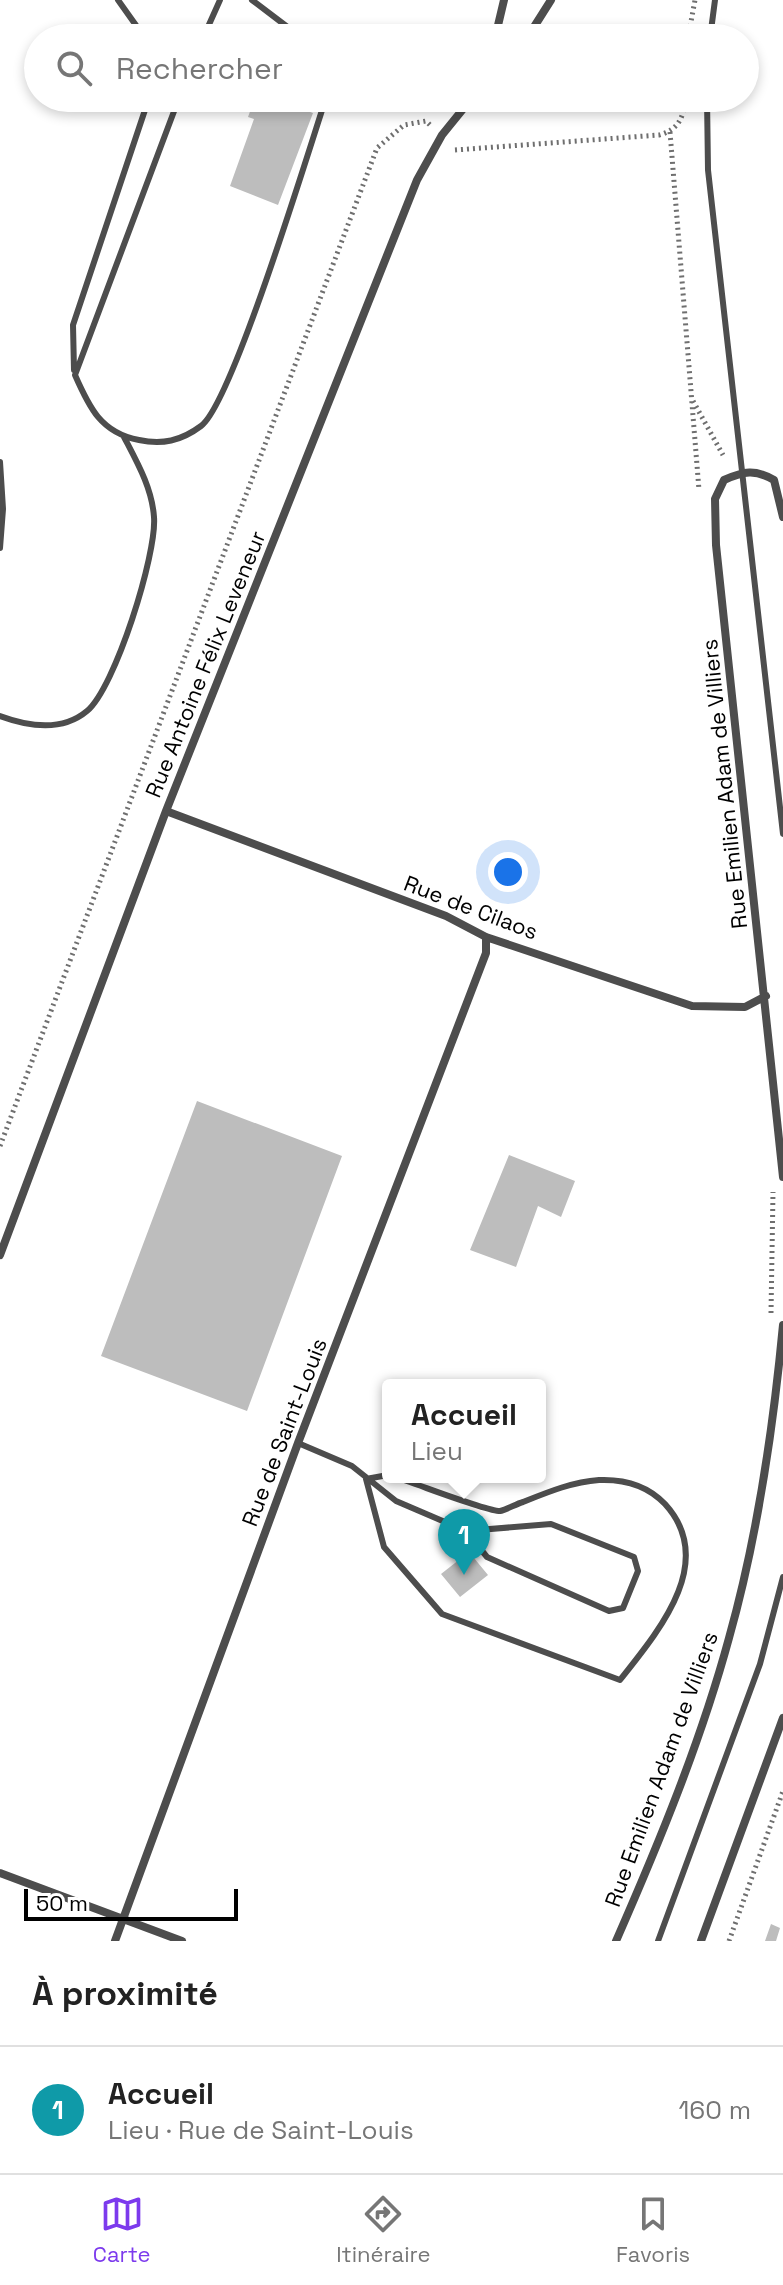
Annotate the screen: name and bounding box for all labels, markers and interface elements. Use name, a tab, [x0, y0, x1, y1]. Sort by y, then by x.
search box	[24, 24, 759, 112]
icon: search	[52, 46, 96, 90]
text: Rechercher	[116, 49, 283, 88]
street label: Rue Antoine Félix Leveneur	[139, 527, 271, 801]
street label: Rue Emilien Adam de Villiers	[695, 638, 753, 930]
your location	[488, 852, 528, 892]
street label: Rue de Cilaos	[400, 869, 542, 945]
street label: Rue de Saint-Louis	[235, 1334, 333, 1530]
popup	[382, 1379, 546, 1483]
text: Accueil	[411, 1395, 517, 1434]
text: Lieu	[411, 1434, 463, 1468]
pin: 1	[438, 1509, 490, 1575]
street label: Rue Emilien Adam de Villiers	[598, 1627, 724, 1911]
scale bar	[24, 1885, 238, 1921]
text: 50 m	[36, 1889, 88, 1917]
text: À proximité	[32, 1972, 218, 2015]
text: Accueil	[108, 2074, 214, 2113]
text: 1	[52, 2093, 64, 2127]
text: 160 m	[679, 2093, 751, 2127]
text: Lieu · Rue de Saint-Louis	[108, 2113, 414, 2147]
tab: Carte	[93, 2192, 151, 2268]
tab: Itinéraire	[336, 2192, 431, 2268]
tab: Favoris	[616, 2192, 690, 2268]

